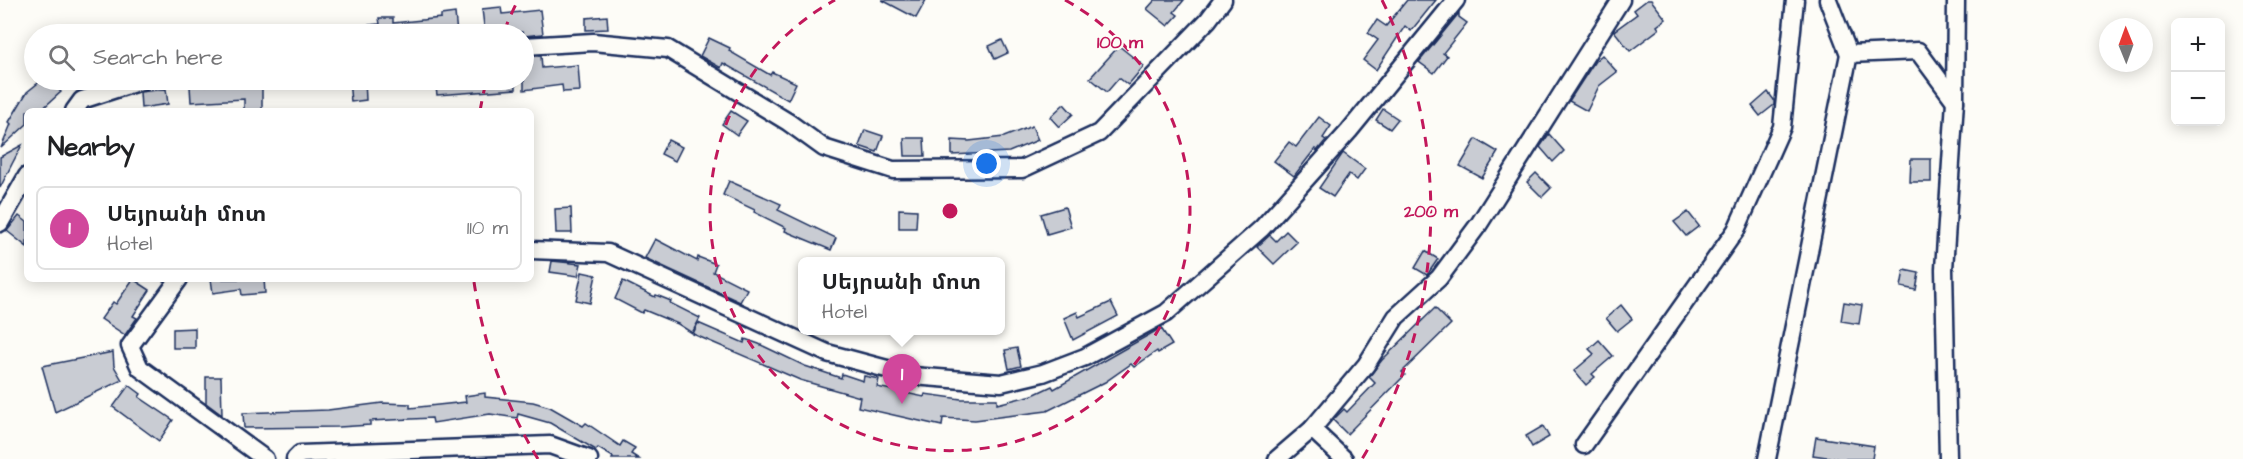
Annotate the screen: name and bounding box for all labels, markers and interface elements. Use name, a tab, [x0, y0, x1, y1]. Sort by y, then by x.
north arrow	[2099, 18, 2153, 72]
map controls	[2171, 18, 2225, 126]
button: +	[2171, 18, 2225, 72]
search box	[24, 24, 534, 90]
text: 100 m	[1097, 30, 1144, 55]
icon: search	[45, 41, 78, 74]
text: Search here	[93, 42, 223, 73]
button: −	[2171, 72, 2225, 126]
text: Nearby	[48, 129, 135, 165]
your location	[972, 149, 1001, 178]
text: Սեյրանի մոտ	[107, 199, 266, 230]
text: 200 m	[1403, 199, 1459, 224]
centre of rings	[940, 201, 960, 221]
text: 1	[68, 214, 71, 242]
text: 110 m	[467, 214, 508, 242]
text: Hotel	[107, 230, 152, 258]
popup	[798, 257, 1005, 335]
text: Սեյրանի մոտ	[822, 267, 981, 298]
text: Hotel	[822, 298, 867, 326]
pin: 1	[882, 354, 922, 404]

